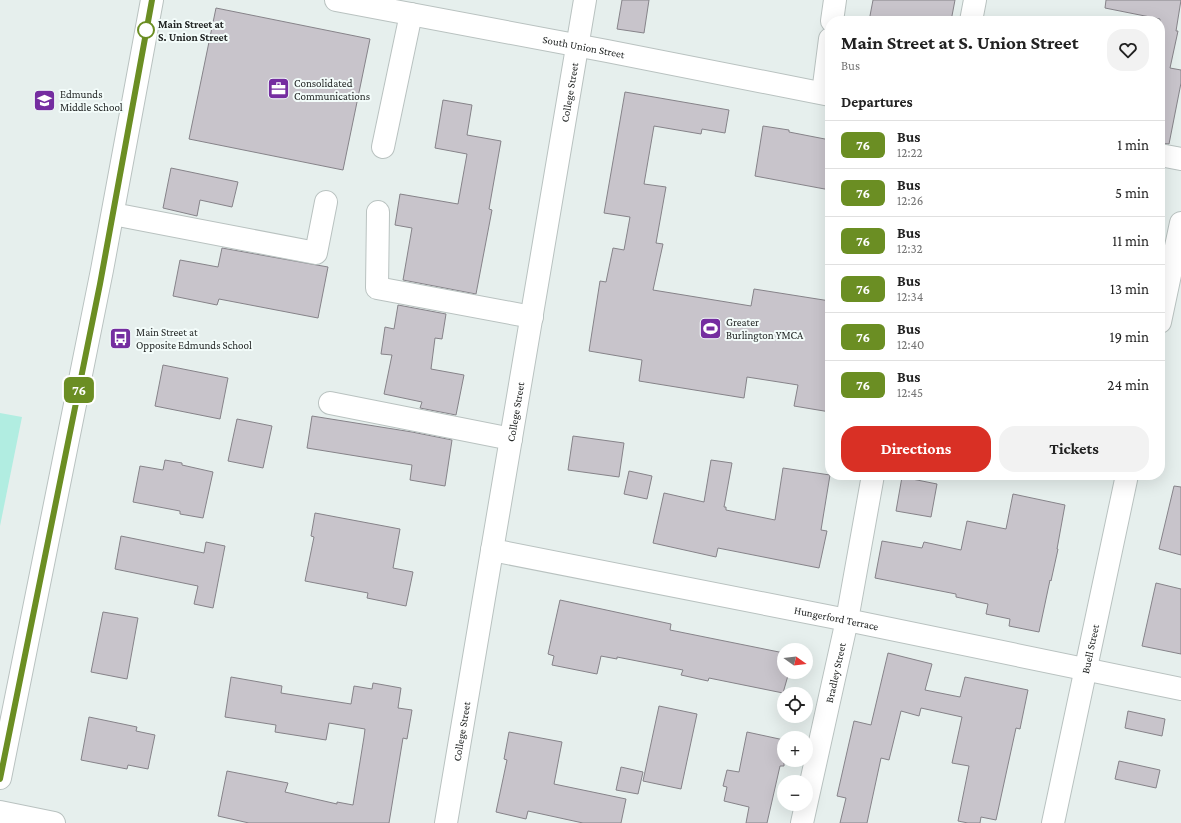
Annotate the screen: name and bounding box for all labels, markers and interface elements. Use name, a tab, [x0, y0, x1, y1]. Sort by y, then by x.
place label: Main Street at S. Union Street	[158, 18, 228, 43]
marker: Main Street at S. Union Street	[137, 21, 155, 39]
button: heart	[1107, 29, 1149, 71]
text: Main Street at S. Union Street	[841, 32, 1079, 53]
street label: South Union Street	[542, 33, 626, 60]
text: Bus	[841, 58, 860, 73]
street label: College Street	[558, 61, 580, 123]
office icon: Consolidated Communications	[266, 76, 292, 102]
place label: Consolidated Communications	[294, 77, 370, 102]
school or university icon: Edmunds Middle School	[31, 87, 57, 113]
place label: Edmunds Middle School	[60, 88, 123, 113]
text: Departures	[841, 94, 913, 110]
text: Bus	[897, 129, 920, 145]
text: 76	[856, 137, 870, 153]
text: 1 min	[1117, 137, 1149, 153]
text: 12:22	[897, 145, 923, 160]
text: Bus	[897, 177, 920, 193]
text: 76	[856, 185, 870, 201]
text: 5 min	[1115, 185, 1149, 201]
text: 12:26	[897, 193, 923, 208]
text: Bus	[897, 225, 920, 241]
text: 76	[856, 233, 870, 249]
text: 11 min	[1112, 233, 1149, 249]
text: 12:32	[897, 241, 923, 256]
text: Bus	[897, 273, 920, 289]
text: 76	[856, 281, 870, 297]
text: 13 min	[1110, 281, 1149, 297]
text: 12:34	[897, 289, 923, 304]
sports icon: Greater Burlington YMCA	[698, 315, 724, 341]
place label: Greater Burlington YMCA	[726, 316, 804, 342]
text: Bus	[897, 321, 920, 337]
bus stop icon: Main Street at Opposite Edmunds School	[108, 325, 134, 351]
place label: Main Street at Opposite Edmunds School	[136, 326, 252, 352]
text: 76	[856, 329, 870, 345]
text: 19 min	[1110, 329, 1149, 345]
text: 12:40	[897, 337, 924, 352]
text: Bus	[897, 369, 920, 385]
line badge: 76	[61, 377, 97, 403]
text: 76	[856, 377, 870, 393]
text: 24 min	[1107, 377, 1149, 393]
street label: College Street	[504, 381, 526, 443]
text: 76	[72, 382, 86, 398]
text: 12:45	[897, 385, 923, 400]
button: Directions	[841, 426, 991, 472]
button: Tickets	[999, 426, 1149, 472]
street label: Hungerford Terrace	[793, 604, 880, 632]
street label: Buell Street	[1079, 623, 1101, 675]
street label: Bradley Street	[823, 641, 848, 704]
north arrow	[777, 643, 813, 679]
map controls	[777, 643, 813, 811]
button: locate	[777, 687, 813, 723]
street label: College Street	[451, 700, 473, 762]
button: +	[777, 731, 813, 767]
button: −	[777, 775, 813, 811]

